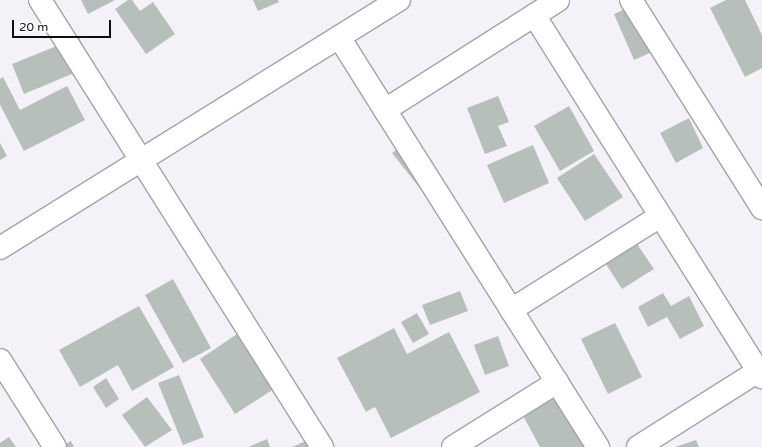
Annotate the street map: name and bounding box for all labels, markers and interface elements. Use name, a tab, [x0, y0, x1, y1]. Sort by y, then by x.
scale bar	[14, 12, 113, 38]
text: 20 m	[19, 20, 48, 34]

